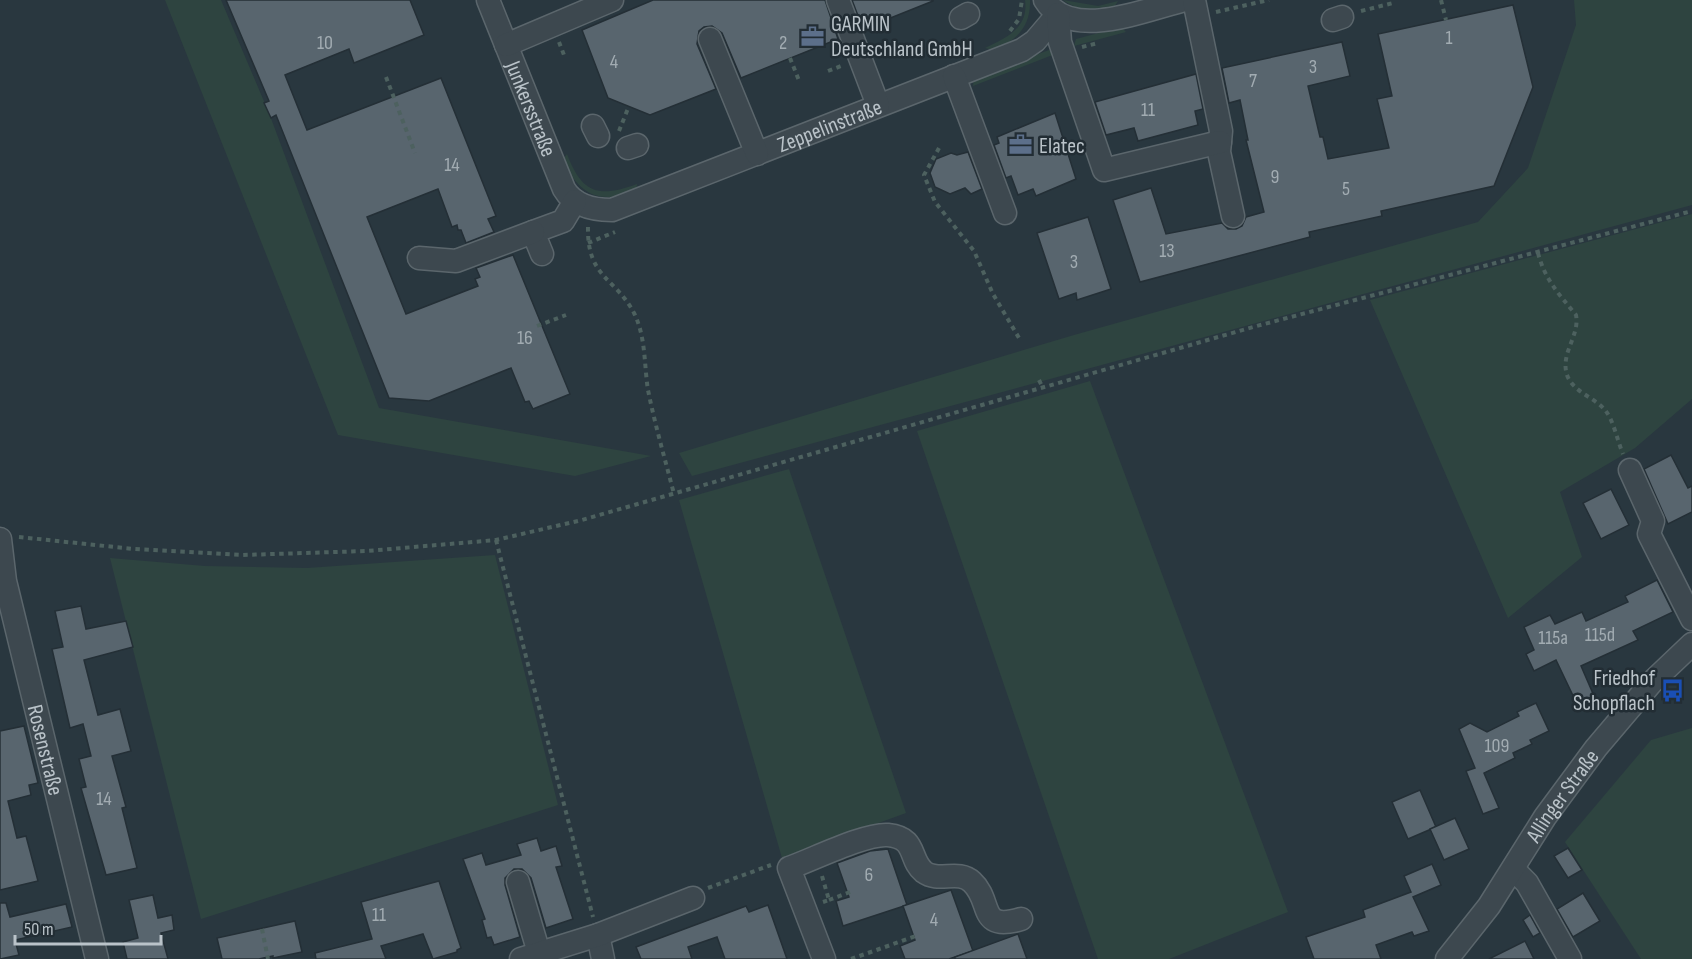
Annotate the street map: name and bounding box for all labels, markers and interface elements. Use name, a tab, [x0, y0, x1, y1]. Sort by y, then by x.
place label: GARMIN Deutschland GmbH	[831, 11, 973, 63]
office icon: GARMIN Deutschland GmbH	[800, 23, 826, 49]
house number: 1	[1446, 26, 1453, 50]
house number: 10	[317, 31, 333, 55]
house number: 2	[779, 31, 787, 55]
house number: 4	[610, 50, 618, 74]
house number: 3	[1309, 55, 1317, 79]
street label: Junkersstraße	[499, 56, 562, 161]
house number: 7	[1249, 69, 1257, 93]
street label: Zeppelinstraße	[774, 94, 886, 159]
house number: 11	[1141, 98, 1155, 122]
office icon: Elatec	[1008, 132, 1034, 158]
place label: Elatec	[1039, 133, 1085, 160]
house number: 14	[444, 153, 460, 177]
house number: 9	[1271, 165, 1279, 189]
house number: 5	[1342, 177, 1350, 201]
house number: 13	[1159, 239, 1175, 263]
house number: 3	[1070, 250, 1078, 274]
house number: 16	[517, 326, 533, 350]
house number: 115d	[1585, 623, 1615, 647]
house number: 115a	[1538, 626, 1568, 650]
place label: Friedhof Schopflach	[1573, 665, 1656, 717]
bus stop icon: Friedhof Schopflach	[1660, 677, 1686, 703]
street label: Rosenstraße	[21, 702, 69, 798]
house number: 109	[1485, 734, 1509, 758]
street label: Allinger Straße	[1520, 745, 1605, 848]
house number: 14	[96, 787, 112, 811]
house number: 6	[865, 863, 873, 887]
house number: 11	[372, 903, 386, 927]
scale bar	[15, 908, 160, 946]
house number: 4	[930, 908, 938, 932]
text: 50 m	[24, 919, 54, 940]

